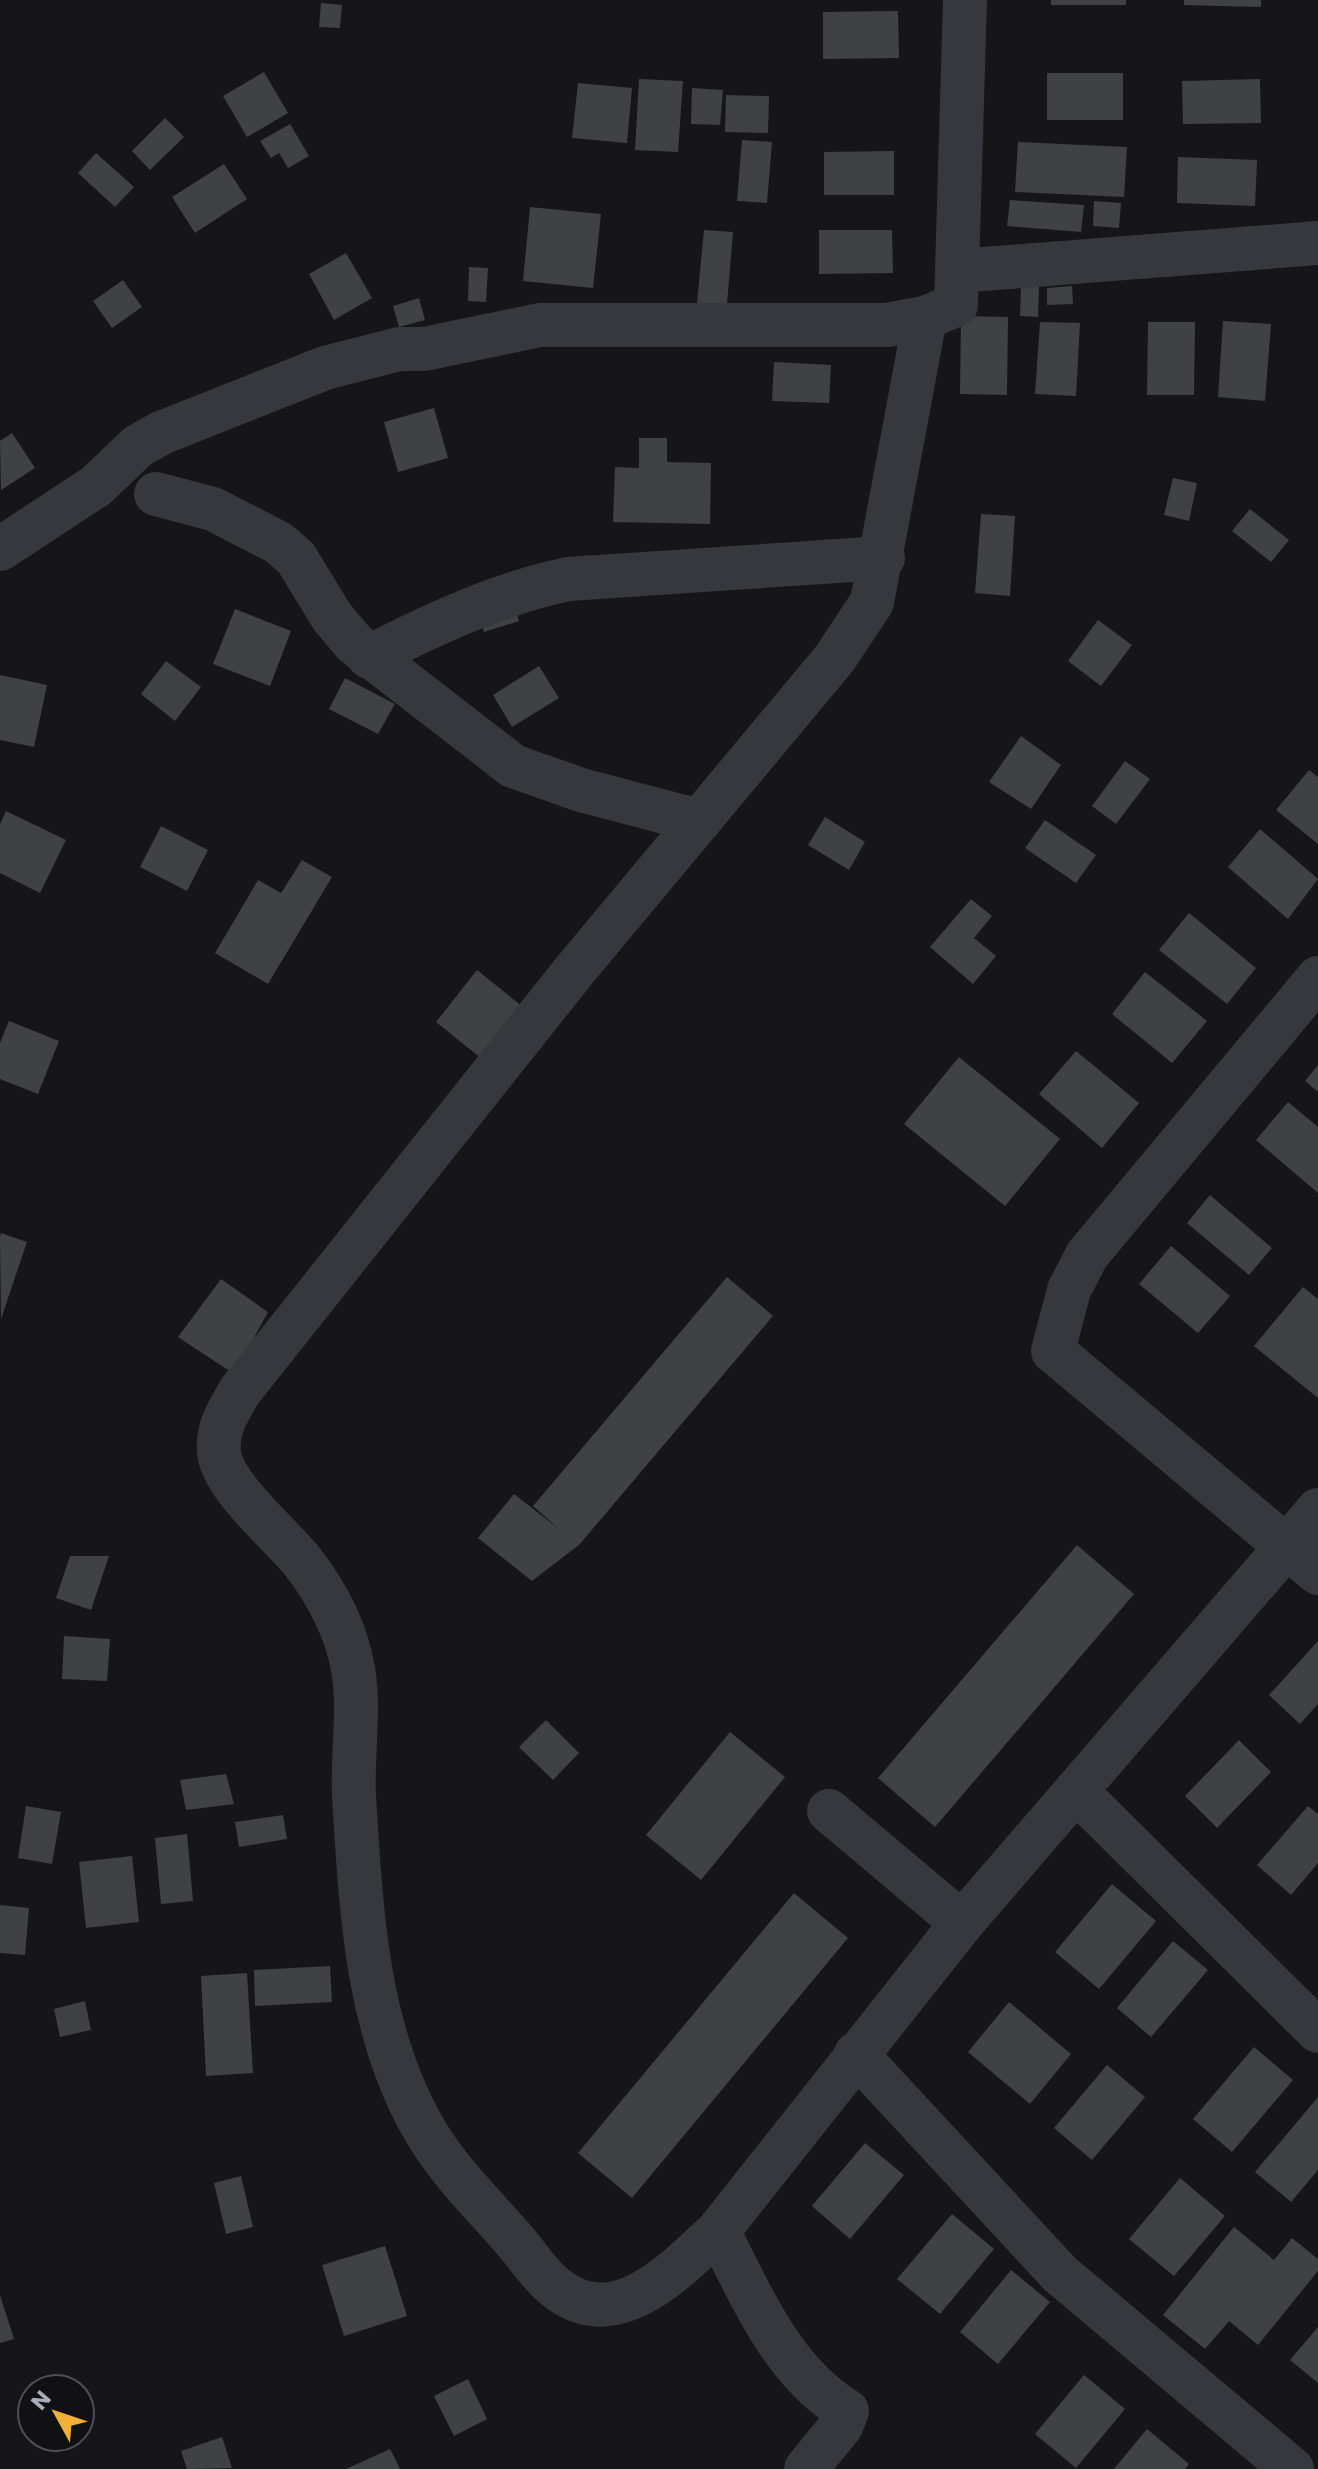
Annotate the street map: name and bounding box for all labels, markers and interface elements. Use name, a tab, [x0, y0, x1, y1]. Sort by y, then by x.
north arrow	[16, 2373, 96, 2453]
text: N	[24, 2384, 58, 2417]

